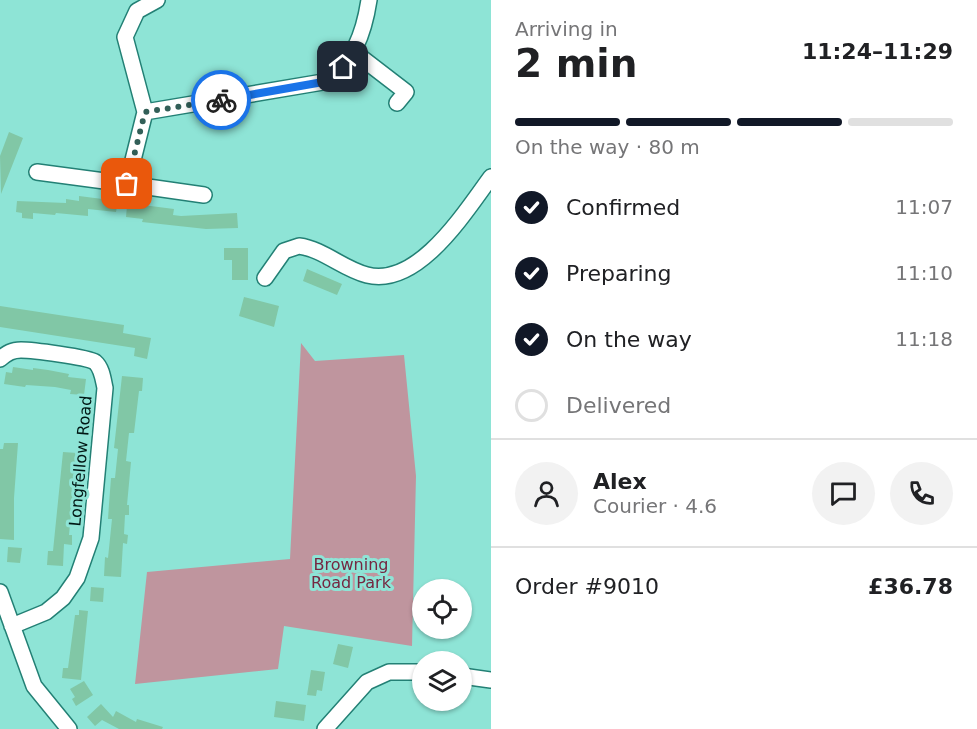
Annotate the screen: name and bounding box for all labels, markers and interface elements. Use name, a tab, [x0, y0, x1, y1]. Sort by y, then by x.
text: Arriving in	[515, 17, 618, 41]
text: 11:24–11:29	[802, 39, 953, 64]
pin	[317, 41, 368, 92]
text: 2 min	[515, 41, 637, 86]
icon: home	[326, 50, 359, 83]
courier	[191, 70, 251, 130]
icon: bike	[205, 84, 238, 117]
text: On the way · 80 m	[515, 135, 700, 159]
pin	[101, 158, 152, 209]
icon: bag	[110, 167, 143, 200]
icon: check	[515, 191, 548, 224]
text: Confirmed	[566, 195, 680, 220]
text: 11:07	[895, 195, 953, 219]
icon: check	[515, 257, 548, 290]
text: Preparing	[566, 261, 672, 286]
text: 11:10	[895, 261, 953, 285]
icon: check	[515, 323, 548, 356]
text: On the way	[566, 327, 692, 352]
text: 11:18	[895, 327, 953, 351]
text: Delivered	[566, 393, 671, 418]
street label: Longfellow Road	[65, 395, 96, 527]
button: person	[515, 462, 578, 525]
button: chat	[812, 462, 875, 525]
button: phone	[890, 462, 953, 525]
text: Alex	[593, 469, 647, 494]
text: Courier · 4.6	[593, 494, 717, 518]
park label: Browning Road Park	[311, 555, 392, 592]
text: Order #9010	[515, 574, 659, 599]
text: £36.78	[868, 574, 953, 599]
map controls	[412, 579, 472, 711]
button: locate	[412, 579, 472, 639]
button: layers	[412, 651, 472, 711]

